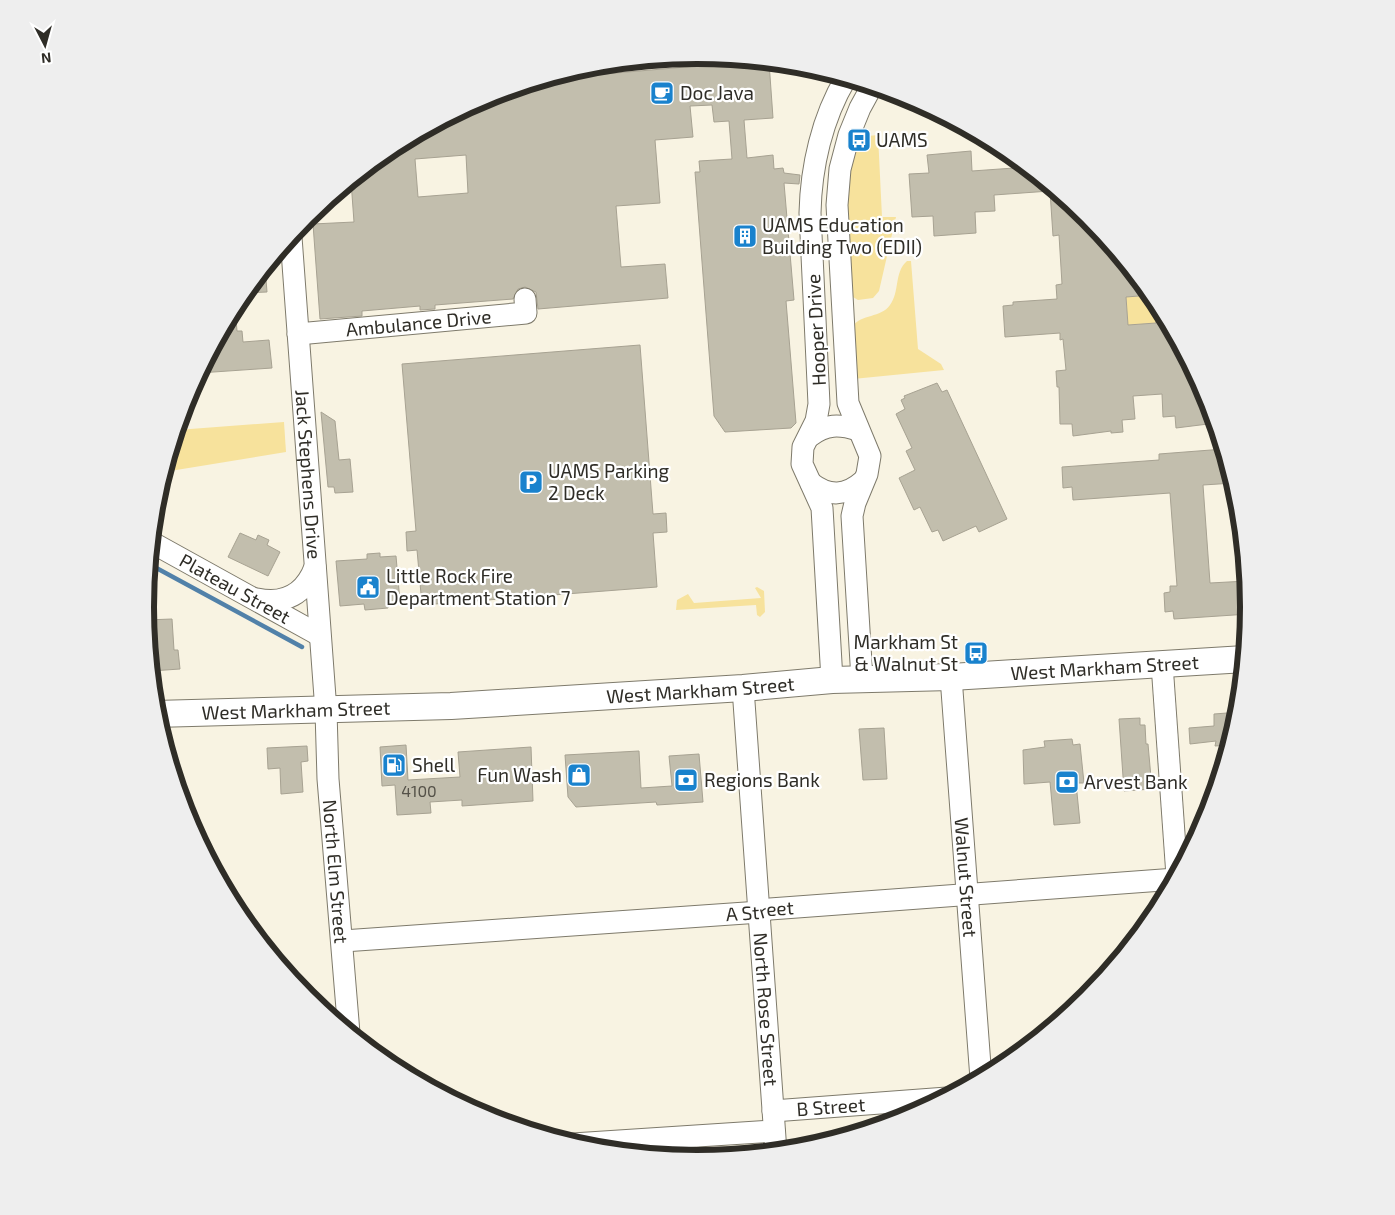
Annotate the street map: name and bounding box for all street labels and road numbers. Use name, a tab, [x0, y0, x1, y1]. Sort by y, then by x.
street label: Hooper Drive	[801, 273, 830, 387]
street label: Ambulance Drive	[345, 304, 492, 341]
street label: Jack Stephens Drive	[291, 389, 327, 560]
street label: Plateau Street	[176, 548, 295, 628]
street label: West Markham Street	[1010, 650, 1199, 684]
street label: West Markham Street	[606, 671, 795, 707]
street label: West Markham Street	[201, 696, 391, 724]
street label: North Elm Street	[319, 798, 354, 944]
street label: Walnut Street	[951, 817, 982, 938]
street label: A Street	[725, 895, 795, 925]
street label: North Rose Street	[749, 932, 783, 1087]
street label: B Street	[796, 1092, 866, 1120]

